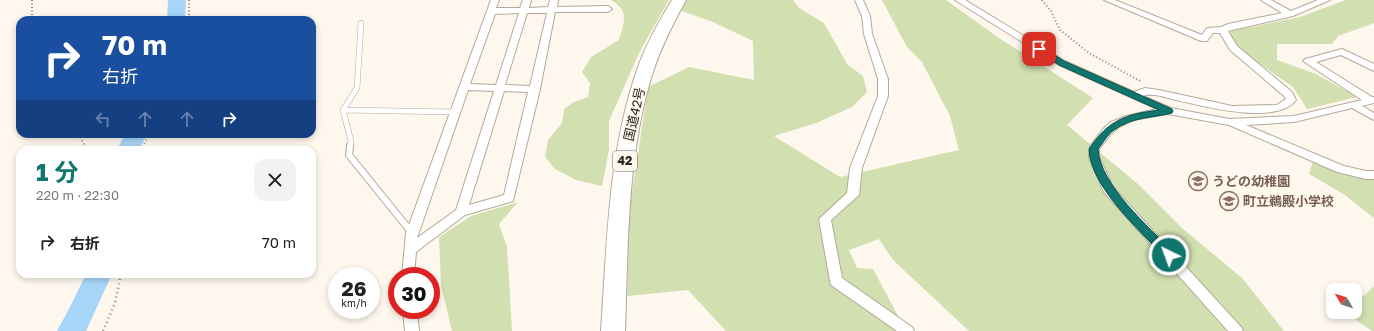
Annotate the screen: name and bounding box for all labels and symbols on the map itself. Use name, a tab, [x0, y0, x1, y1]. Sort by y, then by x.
pin	[1022, 32, 1056, 66]
street label: 国道42号	[620, 86, 648, 142]
road number: 42	[613, 151, 637, 171]
school or university icon: うどの幼稚園	[1187, 170, 1209, 192]
place label: うどの幼稚園	[1212, 173, 1290, 189]
school or university icon: 町立鵜殿小学校	[1218, 190, 1240, 212]
place label: 町立鵜殿小学校	[1243, 193, 1334, 209]
position arrow	[1148, 234, 1190, 276]
speed limit sign: 30	[388, 267, 440, 319]
north arrow	[1326, 283, 1362, 319]

